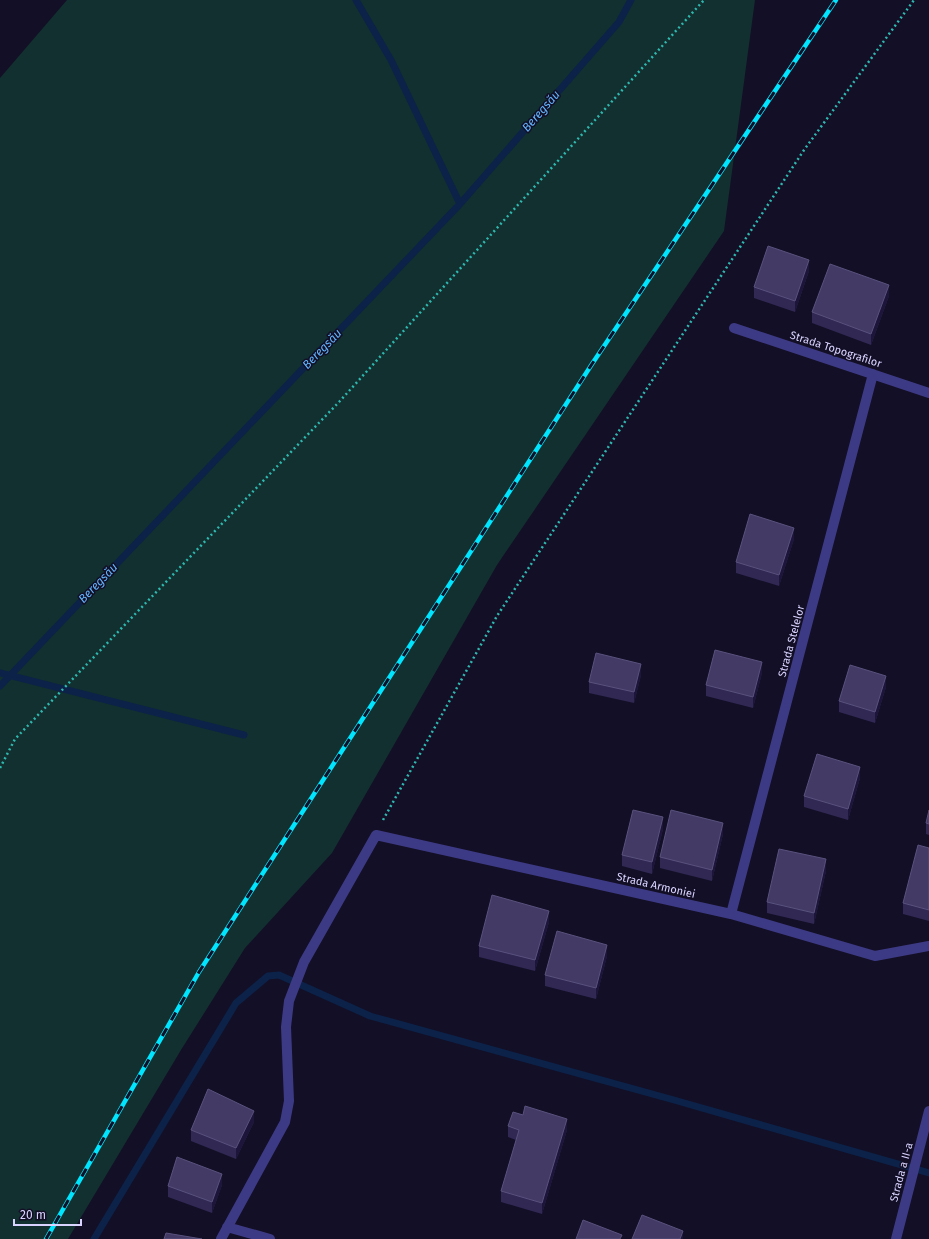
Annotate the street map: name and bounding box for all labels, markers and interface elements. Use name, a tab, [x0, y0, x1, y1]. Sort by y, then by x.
water label: Beregsău	[519, 87, 563, 134]
water label: Beregsău	[300, 326, 344, 372]
street label: Strada Topografilor	[788, 329, 884, 371]
water label: Beregsău	[76, 560, 120, 606]
street label: Strada Stelelor	[776, 603, 808, 679]
street label: Strada Armoniei	[615, 870, 696, 901]
street label: Strada a II-a	[887, 1141, 916, 1203]
scale bar	[14, 1201, 81, 1227]
text: 20 m	[20, 1208, 46, 1222]

